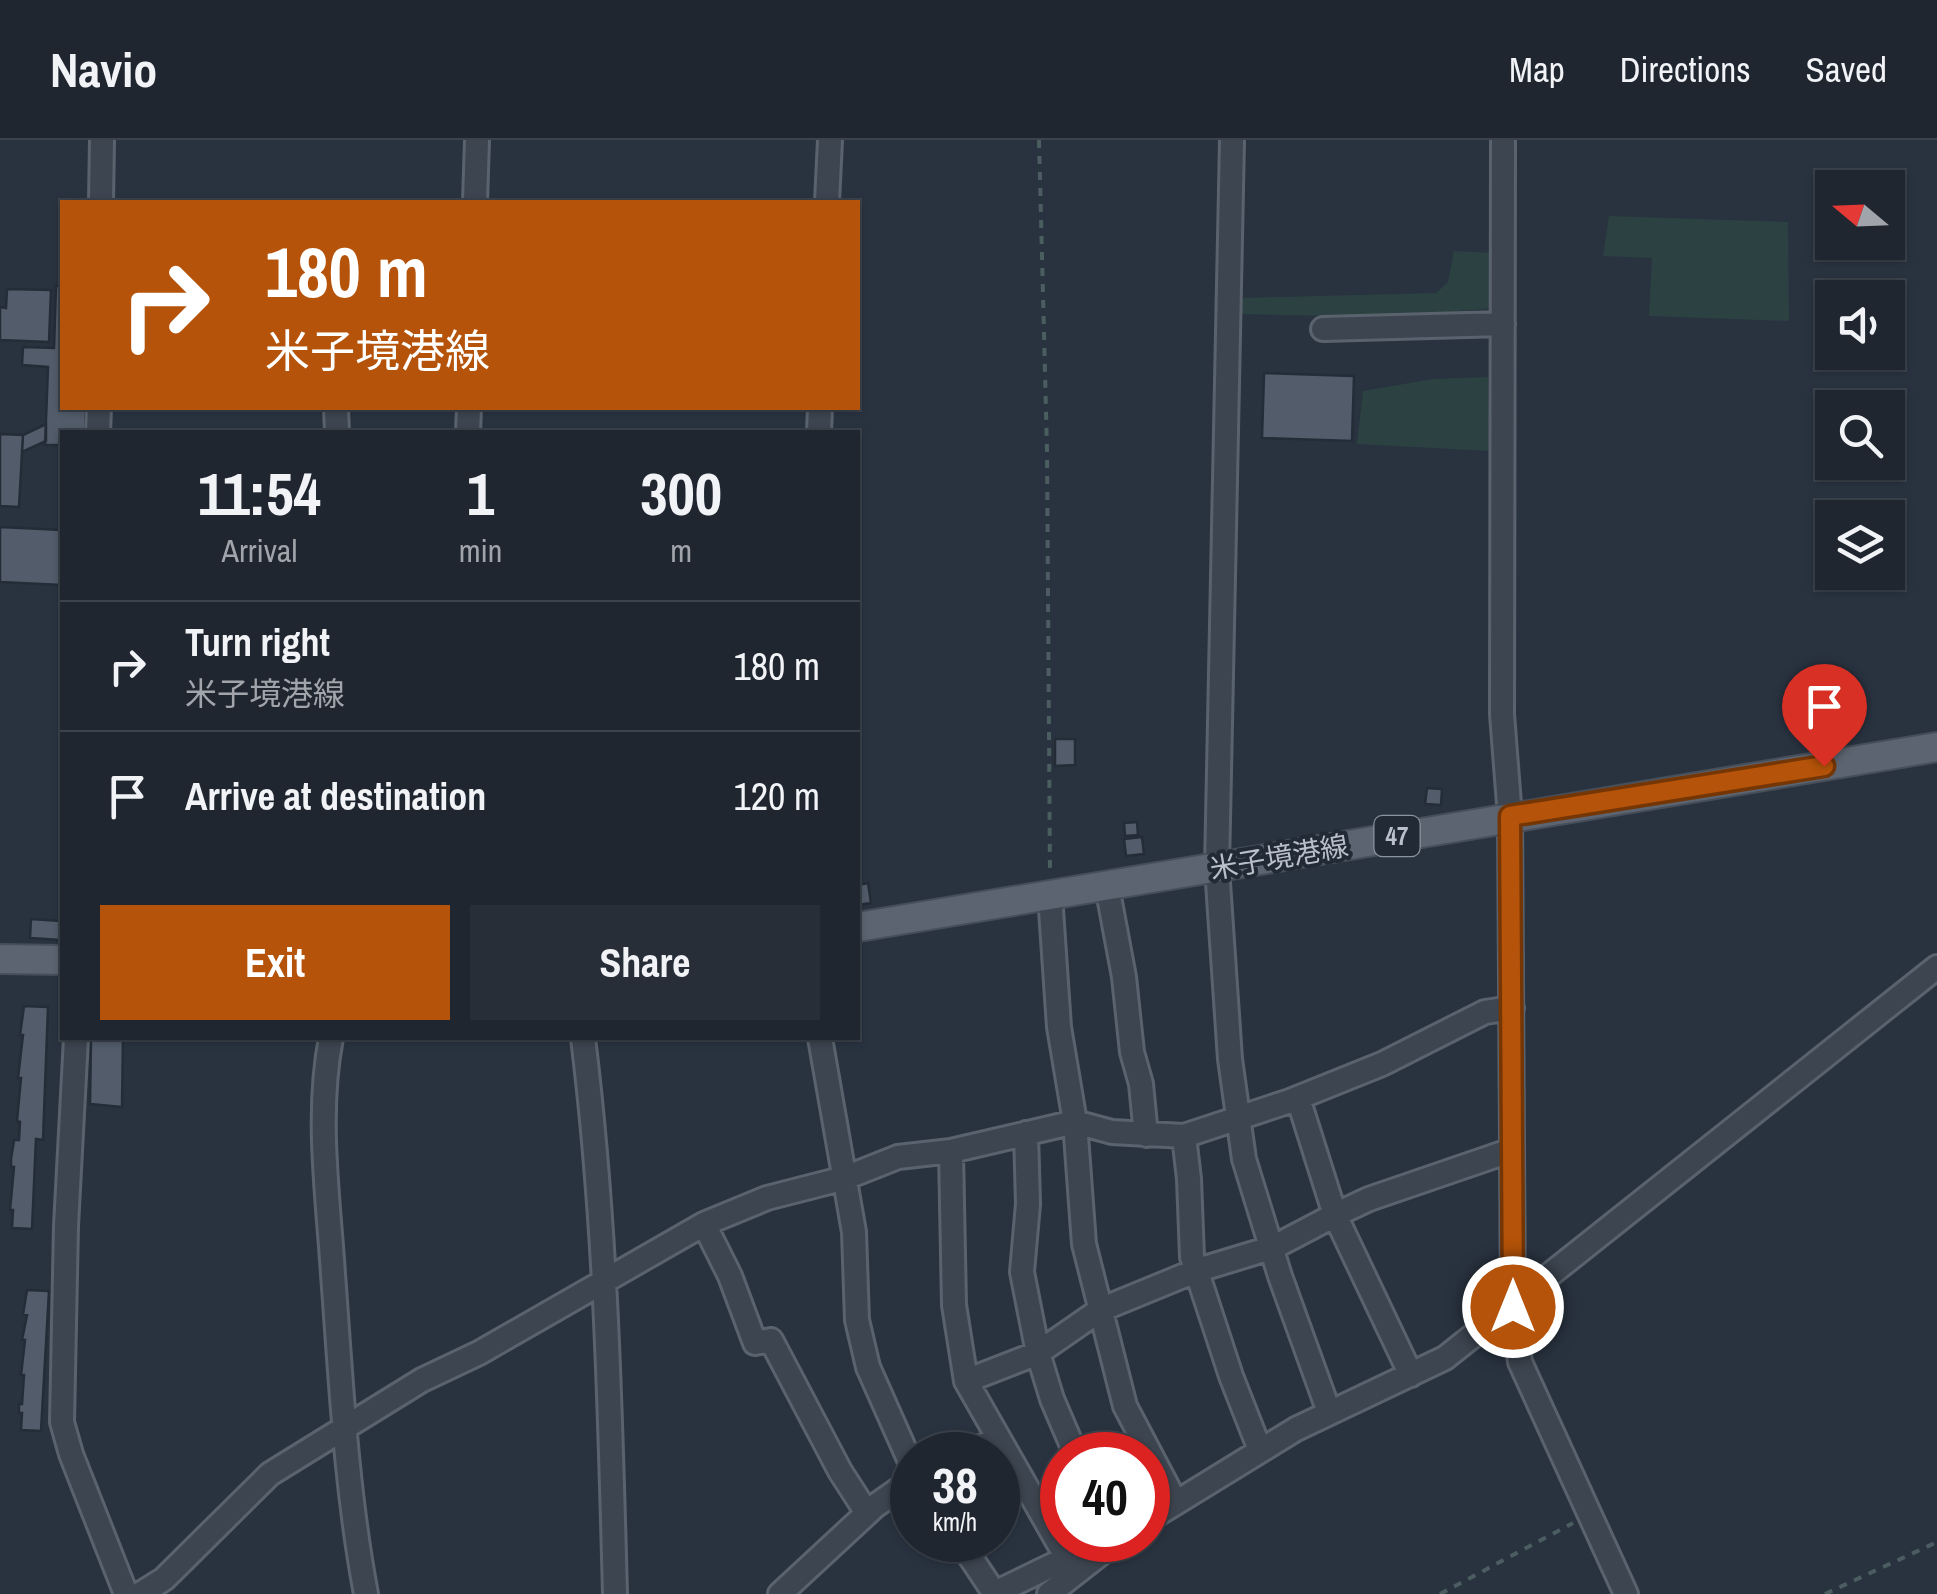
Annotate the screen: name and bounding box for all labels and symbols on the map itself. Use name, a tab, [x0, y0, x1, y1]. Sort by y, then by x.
north arrow	[1815, 170, 1905, 260]
pin	[1782, 664, 1867, 767]
road number: 47	[1374, 816, 1420, 856]
street label: 米子境港線	[1207, 826, 1351, 888]
position arrow	[1461, 1255, 1565, 1359]
speed limit sign: 40	[1040, 1432, 1170, 1562]

